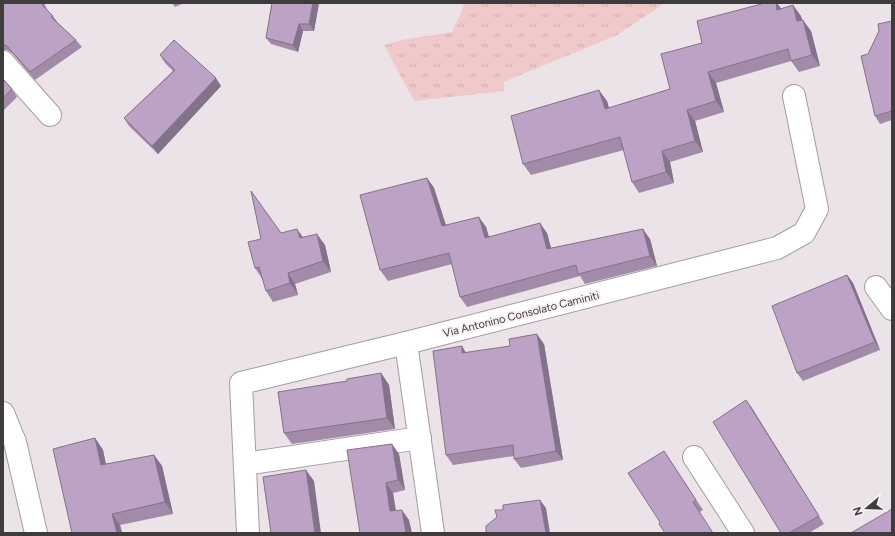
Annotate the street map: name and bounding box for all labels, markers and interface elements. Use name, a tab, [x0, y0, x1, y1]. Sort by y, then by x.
street label: Via Antonino Consolato Caminiti	[442, 289, 601, 340]
north arrow	[847, 488, 887, 528]
text: N	[850, 505, 866, 517]

